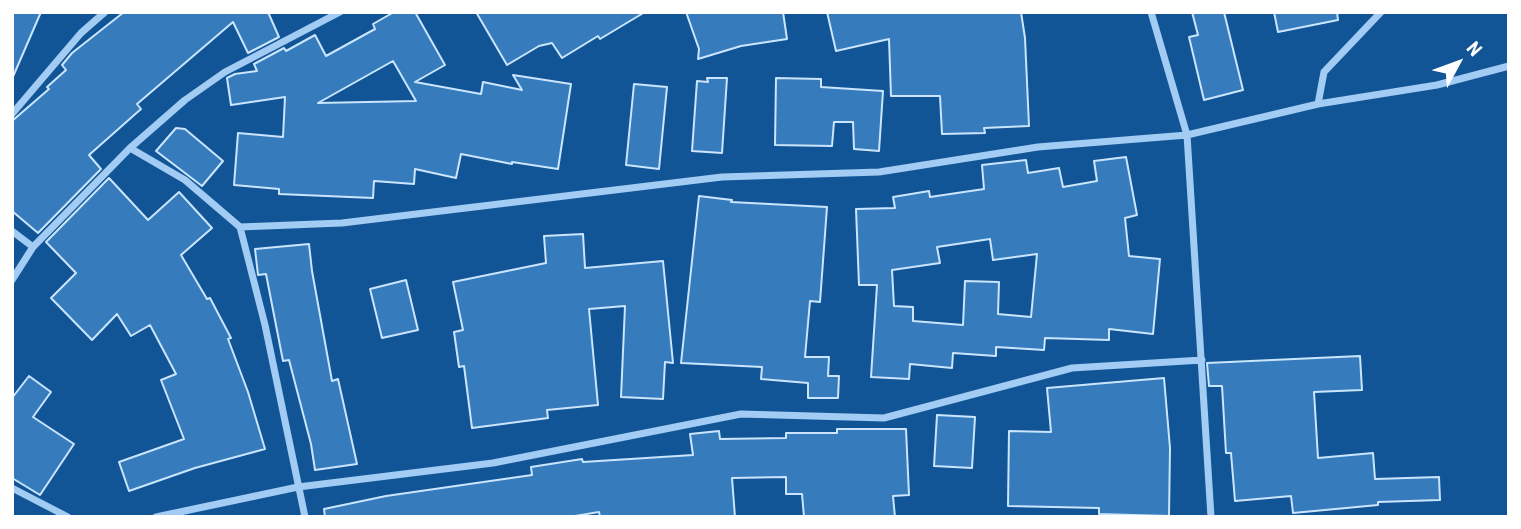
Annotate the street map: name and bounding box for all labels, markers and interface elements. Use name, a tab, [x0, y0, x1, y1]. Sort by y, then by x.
north arrow	[1423, 28, 1493, 98]
text: N	[1462, 37, 1487, 61]

